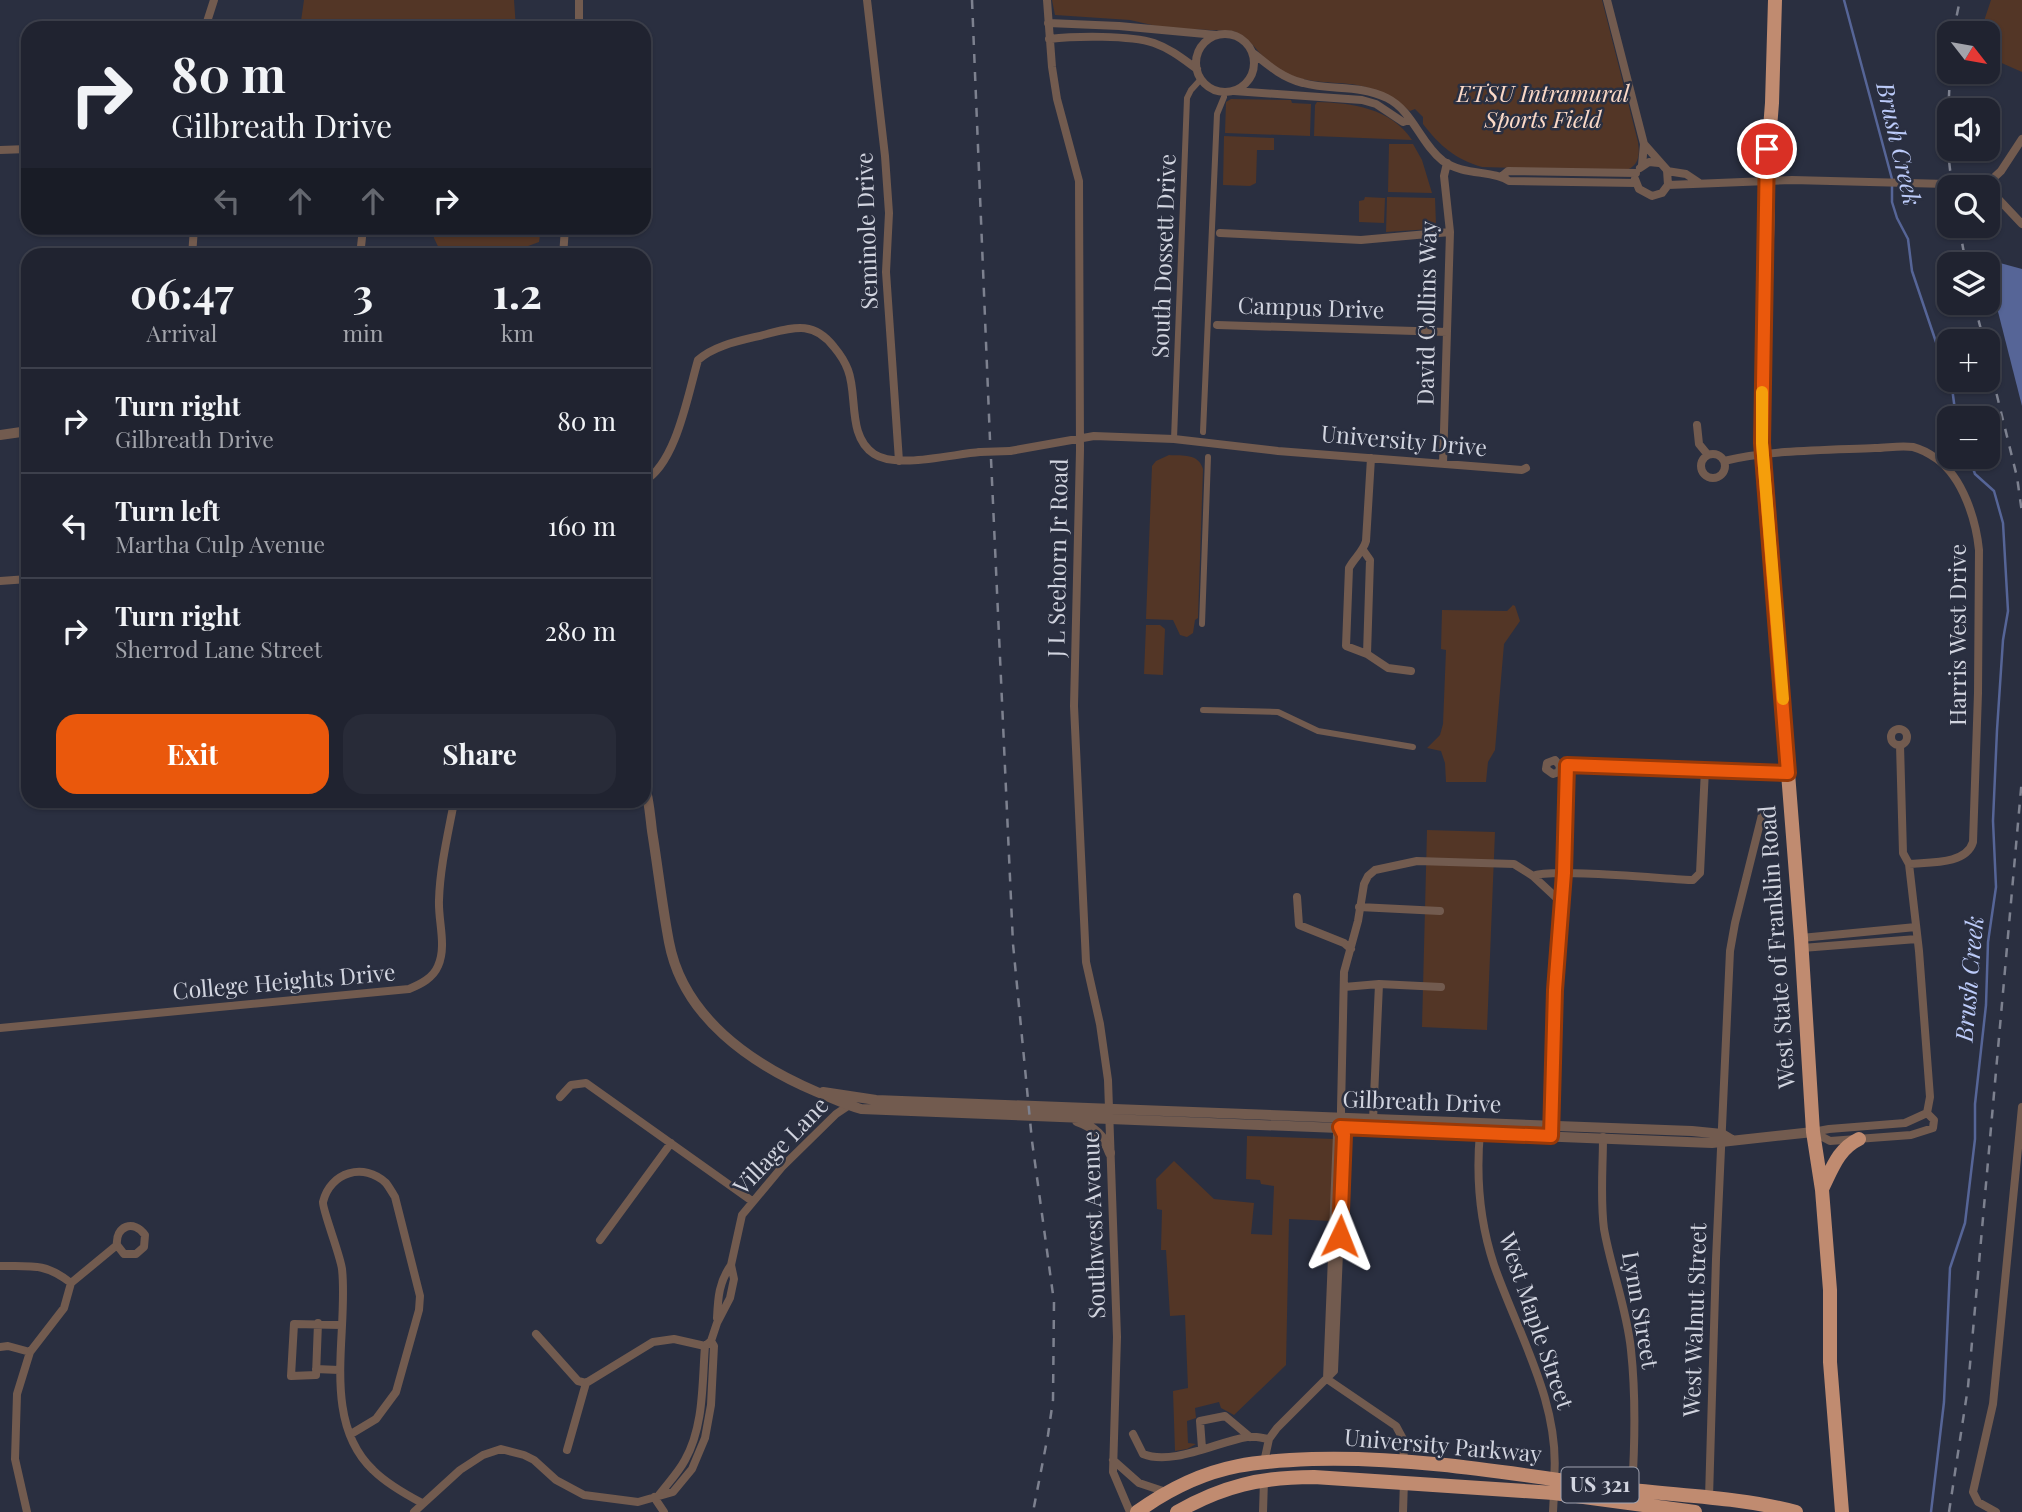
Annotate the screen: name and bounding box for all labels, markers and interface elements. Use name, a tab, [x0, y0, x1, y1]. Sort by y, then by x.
north arrow	[1937, 21, 2000, 84]
map controls	[1937, 21, 2000, 469]
text: 80 m	[171, 40, 286, 105]
icon: right	[56, 49, 147, 140]
park label: ETSU Intramural Sports Field	[1456, 77, 1631, 134]
water label: Brush Creek	[1870, 78, 1930, 208]
button: sound	[1937, 98, 2000, 161]
text: Gilbreath Drive	[171, 103, 392, 146]
pin	[1737, 119, 1797, 179]
icon: arrive	[1748, 130, 1786, 168]
street label: Seminole Drive	[847, 152, 884, 310]
street label: South Dossett Drive	[1143, 153, 1182, 359]
button: search	[1937, 175, 2000, 238]
icon: left	[208, 182, 246, 220]
icon: ahead	[281, 182, 319, 220]
icon: ahead	[354, 182, 392, 220]
icon: right	[427, 182, 465, 220]
street label: David Collins Way	[1408, 220, 1443, 406]
button: layers	[1937, 252, 2000, 315]
text: 06:47	[130, 264, 234, 320]
text: 3	[353, 264, 373, 320]
text: 1.2	[493, 264, 542, 320]
street label: Campus Drive	[1237, 288, 1385, 325]
text: Arrival	[146, 317, 217, 348]
text: min	[343, 317, 384, 348]
text: km	[501, 317, 534, 348]
button: +	[1937, 329, 2000, 392]
text: Turn right	[115, 388, 241, 423]
icon: right	[56, 402, 94, 440]
text: 80 m	[557, 403, 616, 438]
button: −	[1937, 406, 2000, 469]
street label: University Drive	[1320, 417, 1489, 462]
text: Gilbreath Drive	[115, 423, 274, 454]
street label: J L Seehorn Jr Road	[1039, 458, 1074, 659]
text: Turn left	[115, 493, 220, 528]
icon: left	[56, 507, 94, 545]
text: 160 m	[548, 508, 616, 543]
text: Martha Culp Avenue	[115, 528, 325, 559]
street label: Harris West Drive	[1941, 544, 1972, 726]
text: Turn right	[115, 598, 241, 633]
icon: right	[56, 612, 94, 650]
text: 280 m	[545, 613, 616, 648]
text: Sherrod Lane Street	[115, 633, 322, 664]
button: Exit	[56, 714, 329, 794]
button: Share	[343, 714, 616, 794]
street label: West State of Franklin Road	[1750, 805, 1801, 1091]
water label: Brush Creek	[1946, 915, 1989, 1044]
street label: College Heights Drive	[171, 955, 397, 1006]
street label: Gilbreath Drive	[1342, 1082, 1502, 1119]
street label: Village Lane	[725, 1089, 834, 1201]
street label: Southwest Avenue	[1074, 1131, 1111, 1319]
position arrow	[1303, 1199, 1377, 1273]
street label: West Walnut Street	[1675, 1222, 1712, 1418]
street label: West Maple Street	[1492, 1227, 1582, 1414]
street label: Lynn Street	[1616, 1249, 1667, 1372]
street label: University Parkway	[1343, 1420, 1544, 1469]
road number: US 321	[1562, 1468, 1638, 1502]

